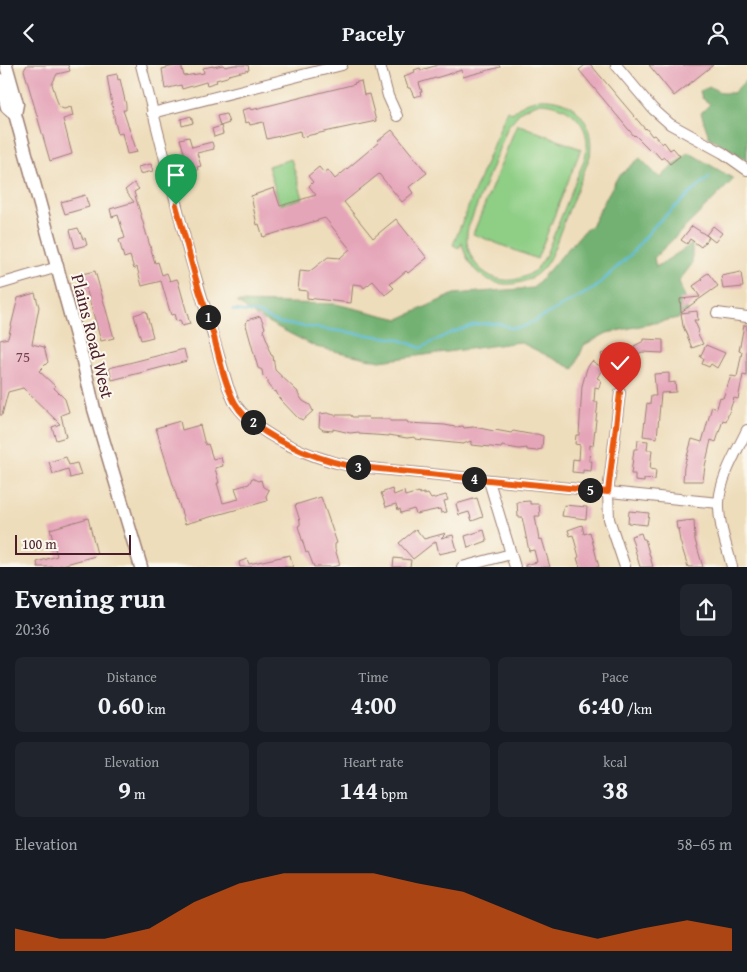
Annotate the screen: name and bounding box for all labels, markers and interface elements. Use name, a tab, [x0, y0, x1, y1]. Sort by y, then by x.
text: Pacely	[342, 17, 405, 49]
icon: back	[15, 19, 43, 47]
icon: person	[704, 19, 732, 47]
pin	[155, 154, 197, 205]
icon: arrive	[162, 161, 190, 189]
street label: Plains Road West	[64, 271, 122, 402]
pin: 1	[196, 305, 220, 329]
text: 1	[205, 307, 212, 327]
pin	[599, 342, 641, 393]
house number: 75	[16, 346, 30, 367]
icon: check	[606, 349, 634, 377]
pin: 2	[240, 409, 266, 435]
text: 2	[250, 412, 257, 432]
pin: 3	[346, 455, 370, 479]
text: 3	[355, 457, 362, 477]
pin: 4	[462, 467, 486, 491]
text: 4	[471, 469, 478, 489]
pin: 5	[578, 477, 602, 503]
text: 5	[587, 480, 594, 500]
scale bar	[15, 532, 131, 555]
text: 100 m	[22, 534, 57, 554]
text: Evening run	[15, 577, 166, 618]
button: share	[680, 584, 732, 636]
text: 20:36	[15, 617, 50, 641]
text: Distance	[107, 667, 157, 687]
text: Time	[359, 667, 388, 687]
text: Pace	[602, 667, 629, 687]
text: 0.60	[98, 687, 144, 723]
text: 4:00	[351, 687, 396, 723]
text: 6:40	[578, 687, 624, 723]
text: km	[144, 699, 166, 719]
text: /km	[624, 699, 652, 719]
text: Elevation	[104, 752, 159, 772]
text: Heart rate	[343, 752, 404, 772]
text: kcal	[603, 752, 627, 772]
text: 9	[118, 772, 131, 808]
text: 144	[339, 772, 378, 808]
text: 38	[602, 772, 628, 808]
text: m	[131, 784, 146, 804]
text: bpm	[378, 784, 408, 804]
text: Elevation	[15, 832, 78, 856]
text: 58–65 m	[677, 832, 732, 856]

